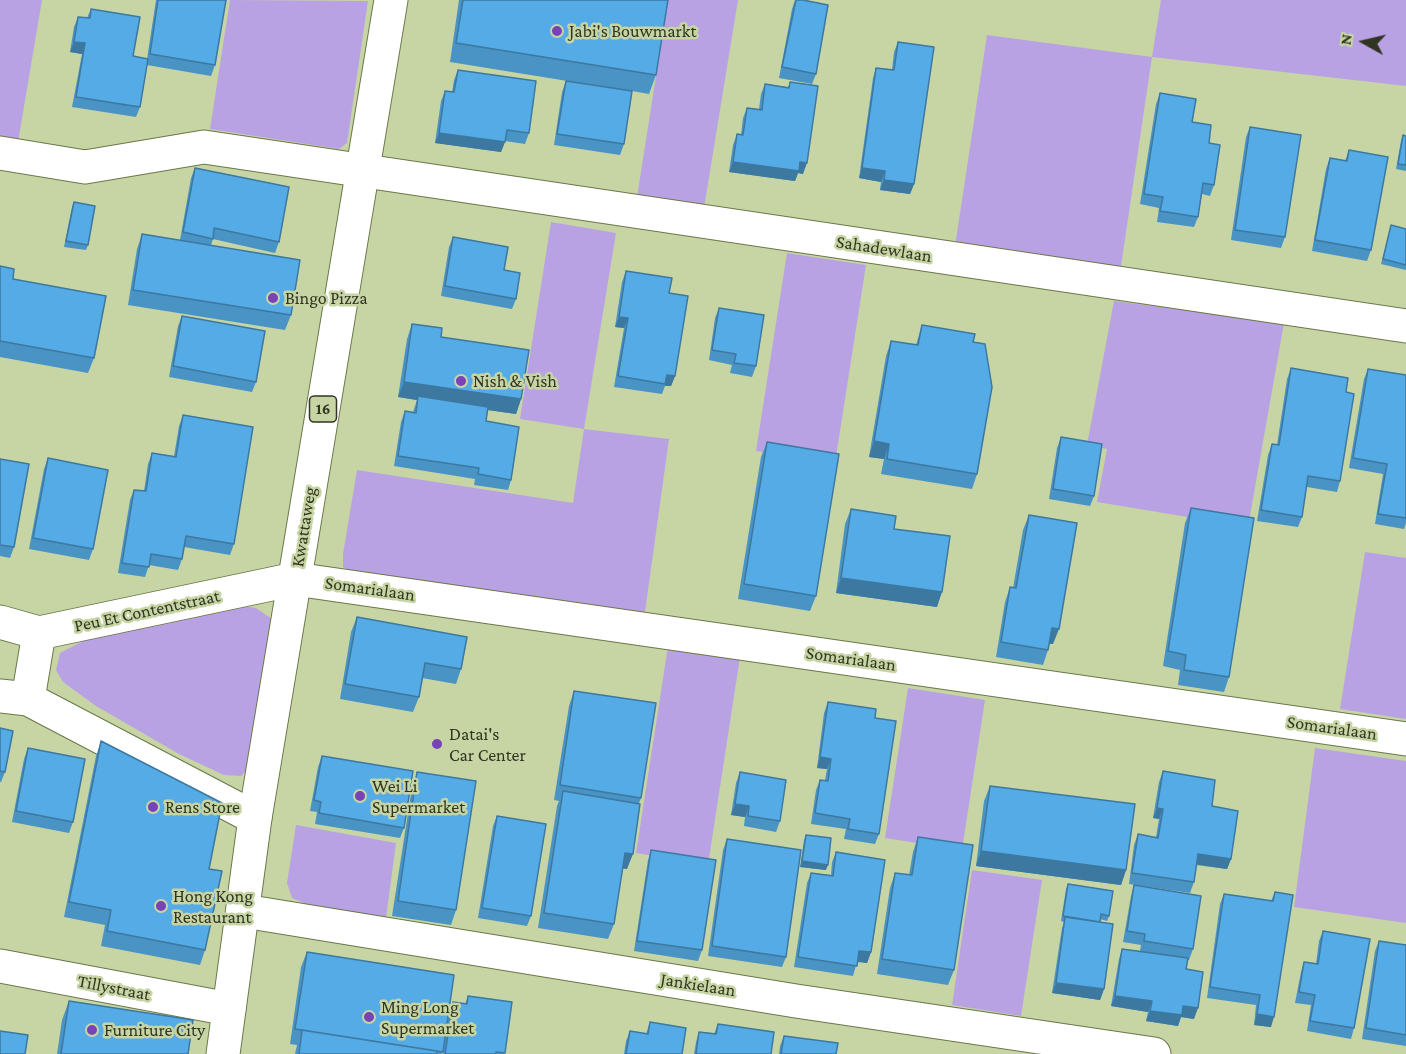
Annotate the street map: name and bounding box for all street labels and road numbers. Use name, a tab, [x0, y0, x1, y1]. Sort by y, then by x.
street label: Sahadewlaan	[835, 231, 933, 267]
road number: 16	[310, 396, 336, 422]
street label: Kwattaweg	[287, 485, 321, 569]
street label: Somarialaan	[324, 572, 416, 606]
street label: Peu Et Contentstraat	[72, 585, 222, 637]
street label: Somarialaan	[805, 642, 897, 676]
street label: Somarialaan	[1286, 711, 1378, 745]
street label: Jankielaan	[659, 968, 737, 1002]
street label: Tillystraat	[76, 970, 152, 1006]

